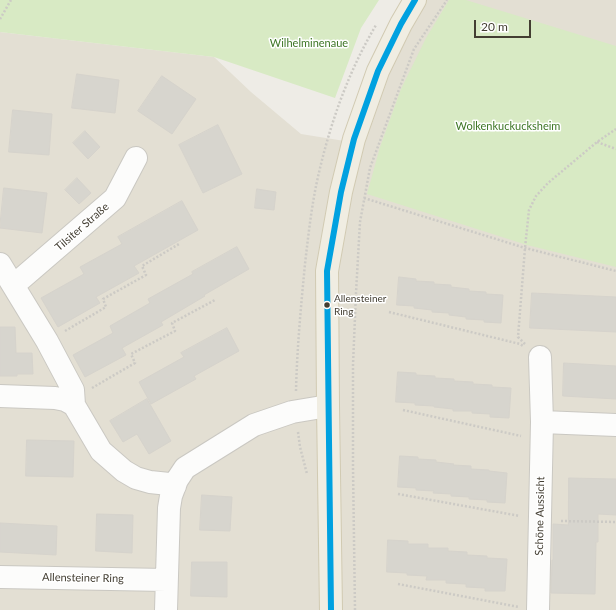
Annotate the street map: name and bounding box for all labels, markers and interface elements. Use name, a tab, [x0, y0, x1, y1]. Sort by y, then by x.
scale bar	[476, 12, 533, 38]
text: 20 m	[481, 19, 508, 34]
park label: Wilhelminenaue	[270, 36, 348, 50]
park label: Wolkenkuckucksheim	[456, 119, 560, 133]
street label: Tilsiter Straße	[52, 200, 112, 254]
place label: Allensteiner Ring	[334, 293, 386, 316]
marker: Allensteiner Ring	[322, 300, 332, 310]
street label: Schöne Aussicht	[533, 476, 547, 556]
street label: Allensteiner Ring	[42, 571, 124, 585]

